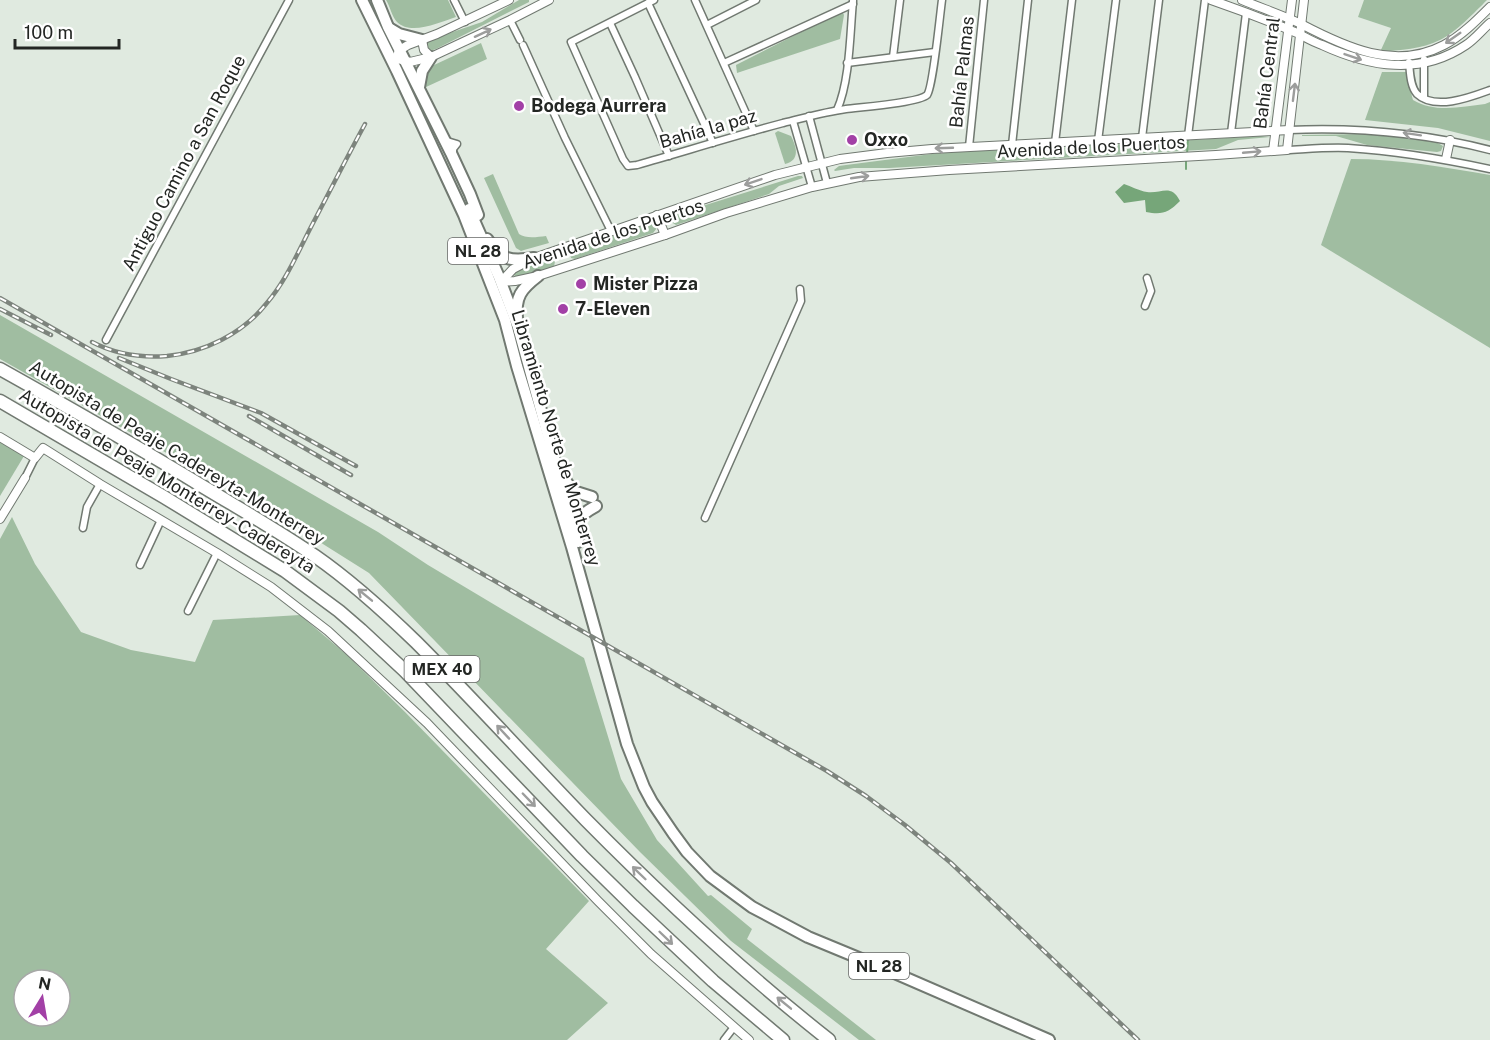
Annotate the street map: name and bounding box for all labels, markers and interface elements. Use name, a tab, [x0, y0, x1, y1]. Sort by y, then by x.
scale bar	[15, 12, 118, 50]
street label: Bahía Palmas	[945, 15, 978, 129]
street label: Bahía Central	[1249, 16, 1284, 130]
text: 100 m	[24, 22, 73, 43]
one-way arrow	[474, 26, 492, 38]
one-way arrow	[1446, 32, 1462, 44]
street label: Antiguo Camino a San Roque	[118, 51, 250, 274]
one-way arrow	[1343, 53, 1362, 64]
one-way arrow	[1288, 82, 1299, 102]
place label: Bodega Aurrera	[531, 95, 667, 116]
marker: Bodega Aurrera	[512, 99, 526, 113]
street label: Bahía la paz	[657, 105, 759, 152]
place label: Oxxo	[864, 129, 908, 150]
one-way arrow	[1403, 129, 1423, 140]
street label: Avenida de los Puertos	[996, 131, 1186, 162]
marker: Oxxo	[845, 133, 859, 147]
one-way arrow	[934, 143, 954, 154]
one-way arrow	[1241, 146, 1261, 157]
one-way arrow	[849, 171, 869, 182]
one-way arrow	[744, 178, 763, 189]
street label: Avenida de los Puertos	[520, 194, 706, 273]
road number: NL 28	[448, 238, 508, 264]
place label: Mister Pizza	[593, 273, 698, 294]
marker: Mister Pizza	[574, 277, 588, 291]
place label: 7-Eleven	[575, 298, 650, 319]
marker: 7-Eleven	[556, 302, 570, 316]
street label: Libramiento Norte de Monterrey	[507, 307, 606, 569]
street label: Autopista de Peaje Cadereyta-Monterrey	[26, 356, 329, 550]
street label: Autopista de Peaje Monterrey-Cadereyta	[16, 384, 319, 577]
one-way arrow	[357, 589, 373, 602]
road number: MEX 40	[404, 656, 480, 682]
one-way arrow	[496, 725, 511, 740]
one-way arrow	[522, 793, 536, 808]
one-way arrow	[632, 865, 647, 880]
one-way arrow	[659, 931, 674, 946]
road number: NL 28	[849, 953, 909, 979]
north arrow	[12, 968, 72, 1028]
text: N	[37, 973, 53, 994]
one-way arrow	[776, 997, 792, 1010]

